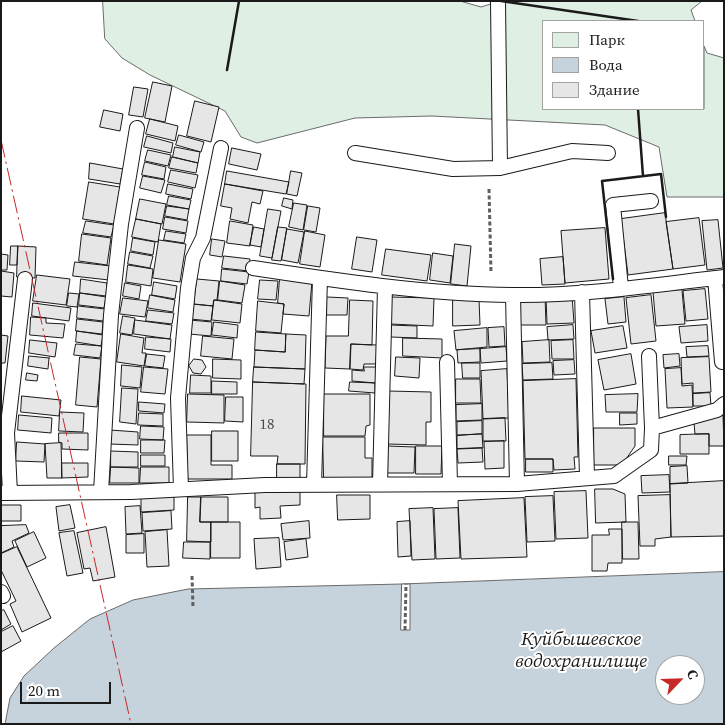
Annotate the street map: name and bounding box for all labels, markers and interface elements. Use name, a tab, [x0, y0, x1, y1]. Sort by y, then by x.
legend	[542, 20, 705, 110]
text: Парк	[589, 29, 625, 50]
text: Вода	[589, 54, 623, 75]
text: Здание	[589, 79, 640, 100]
house number: 18	[260, 416, 274, 434]
water label: Куйбышевское водохранилище	[515, 629, 647, 673]
north arrow	[655, 655, 705, 705]
text: С	[682, 666, 704, 682]
scale bar	[22, 672, 114, 704]
text: 20 m	[28, 680, 60, 701]

